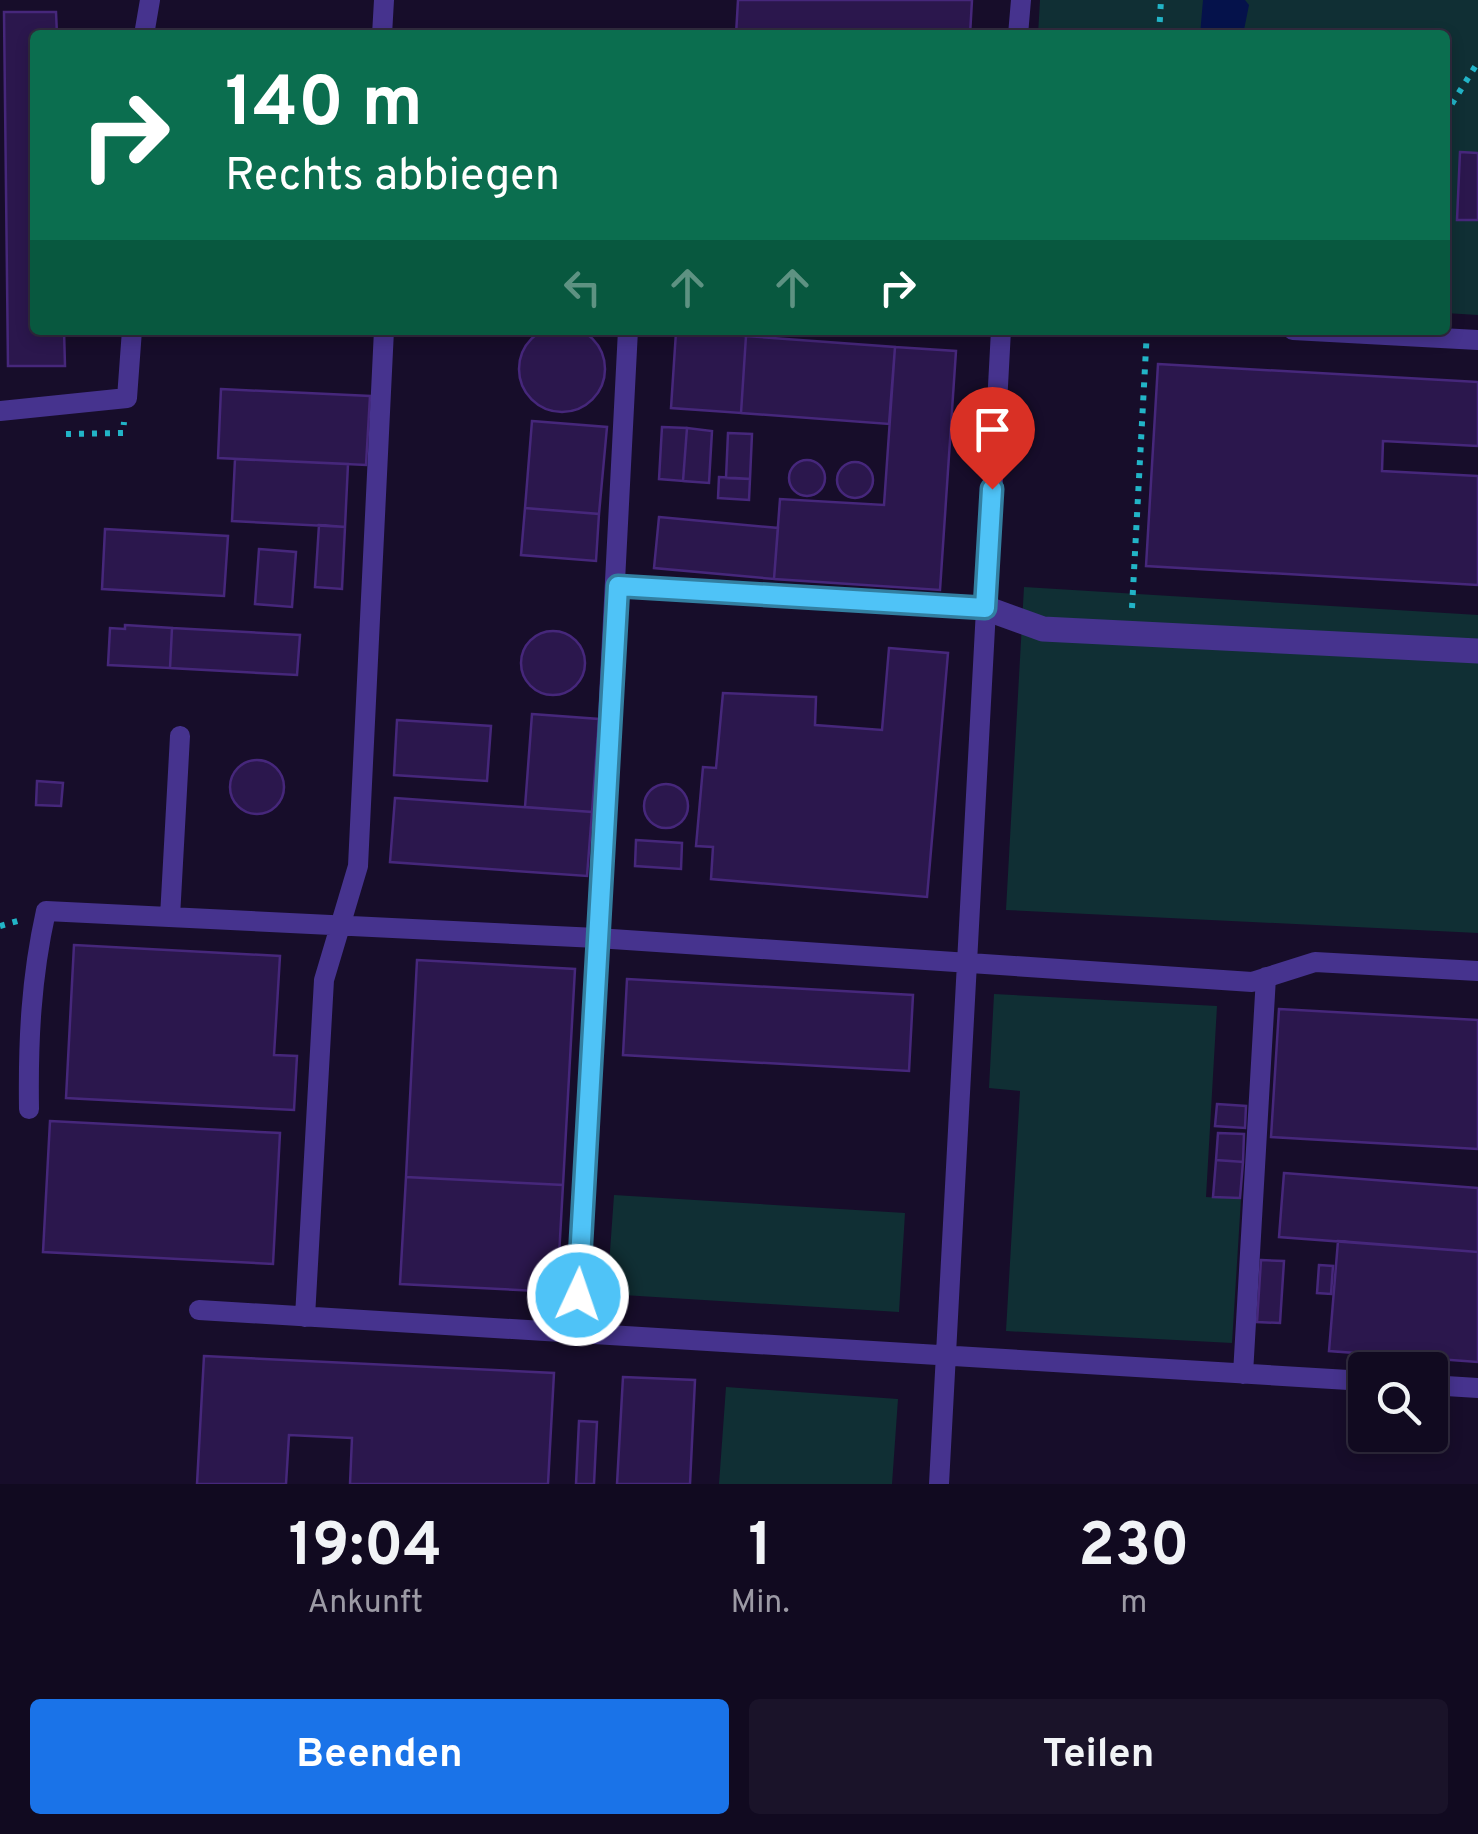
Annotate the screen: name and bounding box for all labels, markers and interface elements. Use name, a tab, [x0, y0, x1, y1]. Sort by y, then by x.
text: 140 m	[225, 62, 423, 151]
icon: right	[60, 70, 190, 200]
text: Rechts abbiegen	[225, 149, 560, 206]
icon: left	[555, 260, 610, 315]
icon: ahead	[660, 260, 715, 315]
icon: ahead	[765, 260, 820, 315]
icon: right	[870, 260, 925, 315]
pin	[950, 387, 1035, 490]
icon: arrive	[965, 402, 1020, 457]
position arrow	[526, 1243, 630, 1347]
map controls	[1348, 1352, 1448, 1452]
button: search	[1348, 1352, 1448, 1452]
text: 19:04	[289, 1511, 442, 1587]
text: 1	[748, 1511, 772, 1587]
text: 230	[1078, 1511, 1189, 1587]
text: Ankunft	[307, 1584, 423, 1624]
text: Min.	[730, 1584, 790, 1624]
text: m	[1120, 1584, 1147, 1624]
button: Beenden	[30, 1699, 729, 1814]
button: Teilen	[749, 1699, 1448, 1814]

